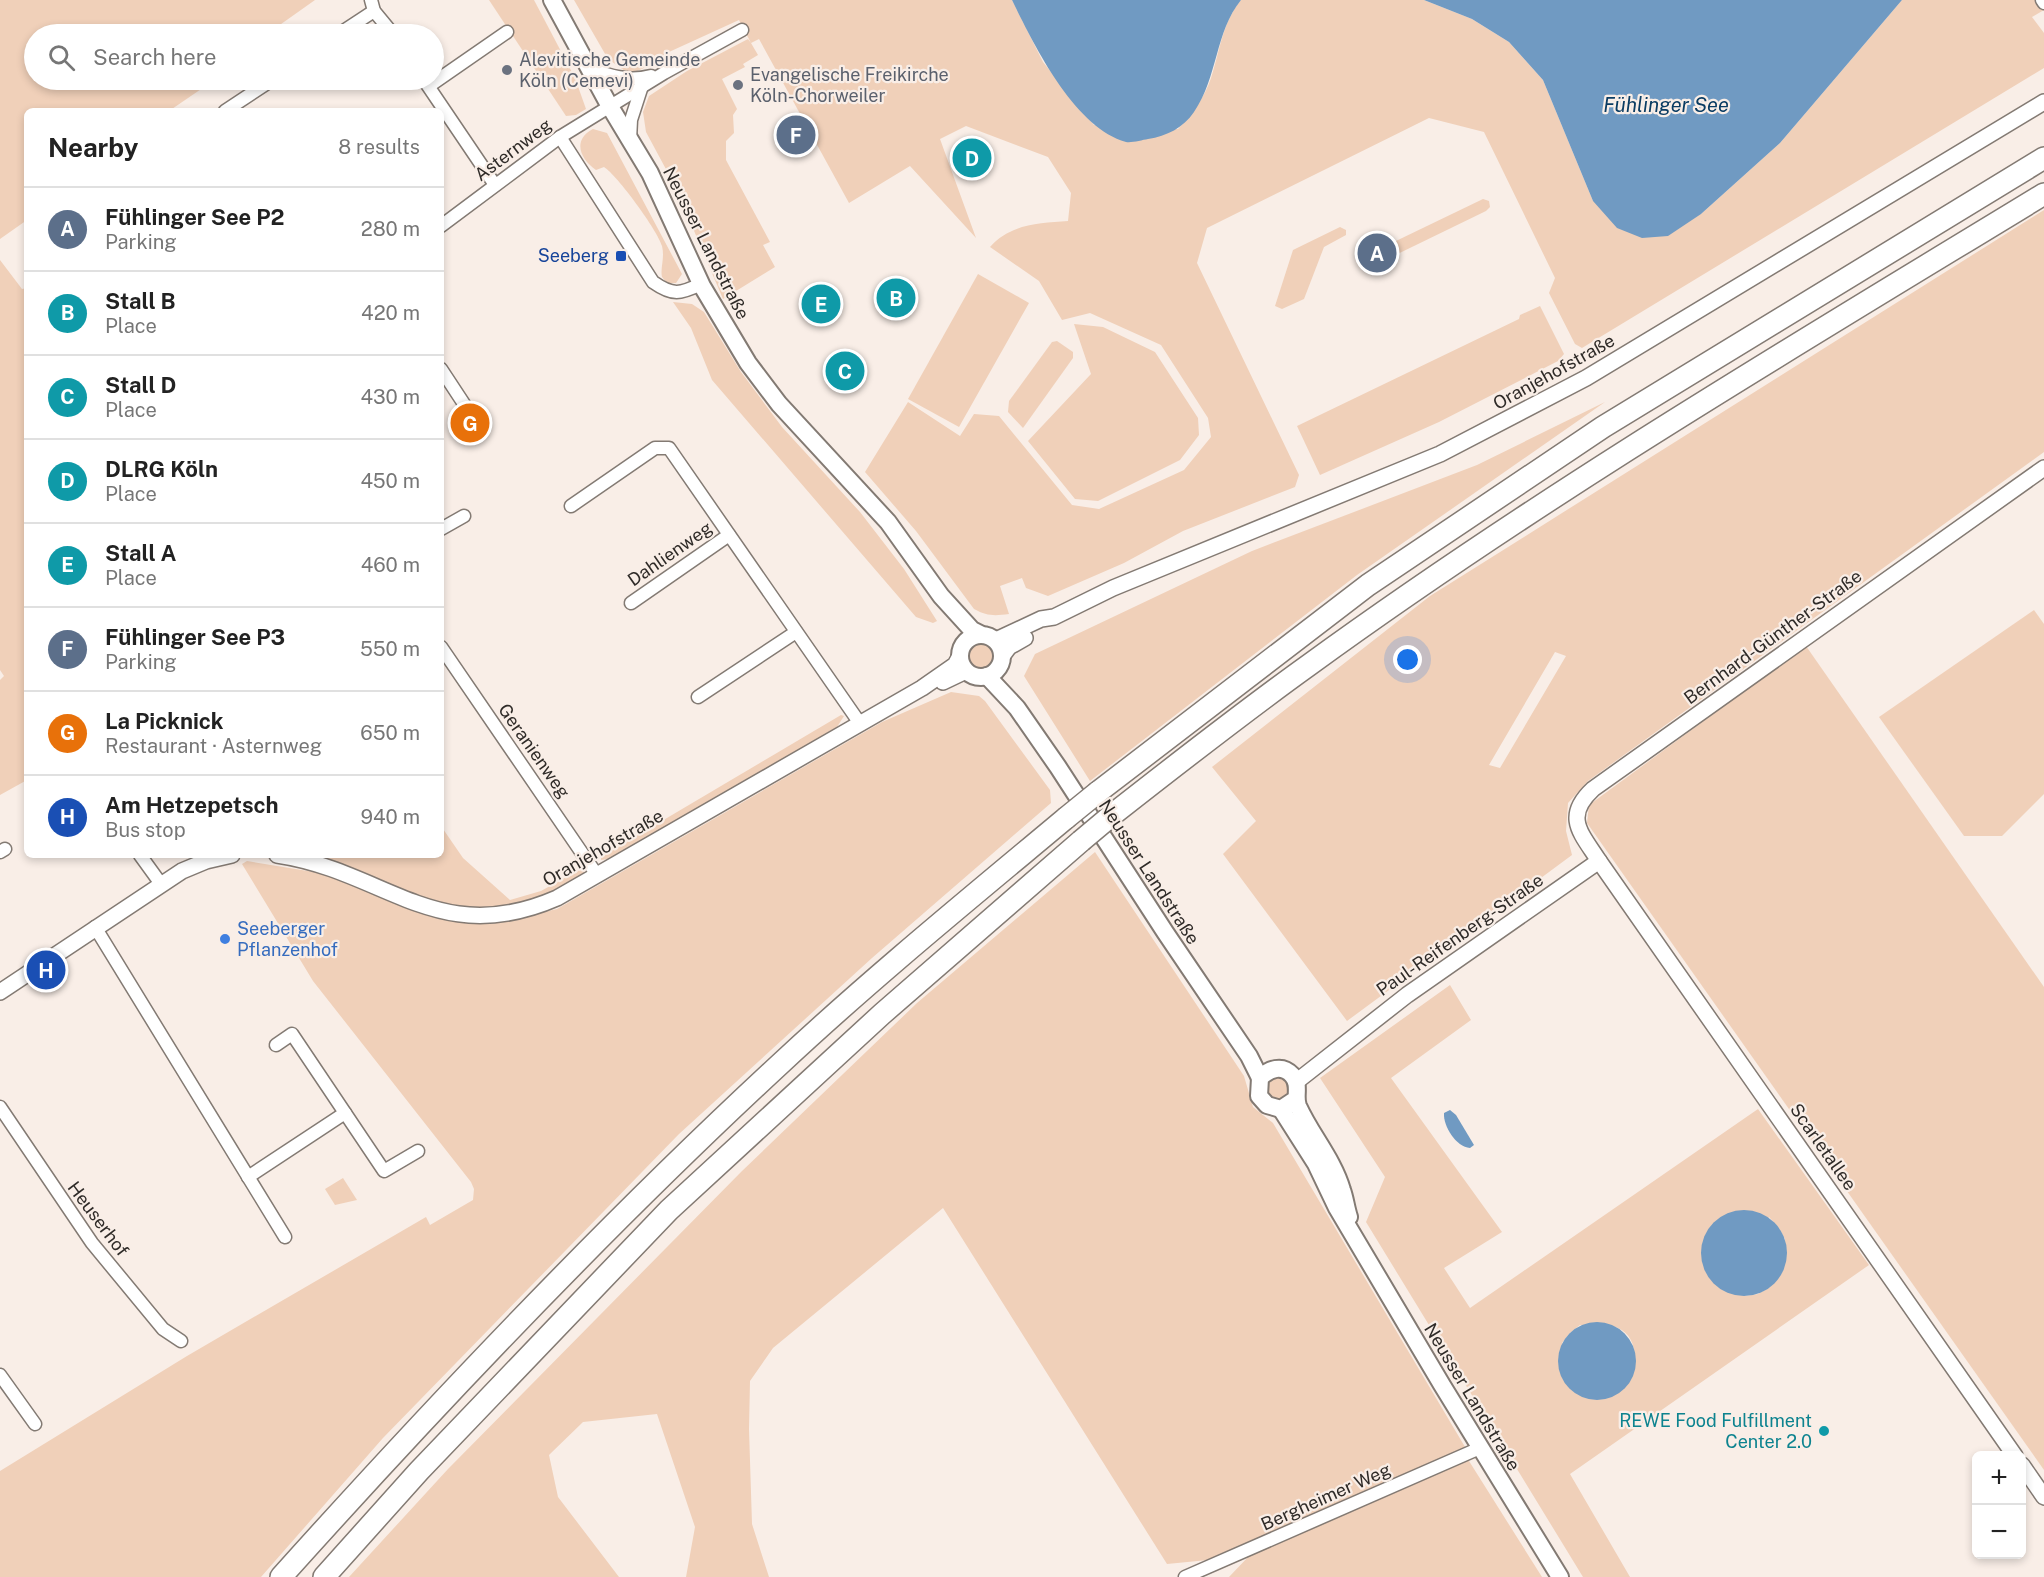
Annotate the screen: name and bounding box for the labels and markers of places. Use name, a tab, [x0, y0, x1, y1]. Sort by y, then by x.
place label: Alevitische Gemeinde Köln (Cemevi)	[519, 49, 700, 91]
marker: Alevitische Gemeinde Köln (Cemevi)	[500, 63, 514, 77]
place label: Evangelische Freikirche Köln-Chorweiler	[750, 64, 949, 106]
marker: Evangelische Freikirche Köln-Chorweiler	[731, 78, 745, 92]
pin: F	[776, 112, 816, 158]
pin: D	[952, 136, 992, 180]
pin: A	[1358, 230, 1396, 276]
place label: Seeberg	[538, 245, 609, 266]
marker: Seeberg	[614, 249, 628, 263]
pin: B	[876, 276, 916, 320]
pin: E	[802, 282, 840, 326]
pin: C	[826, 348, 864, 394]
pin: G	[450, 400, 490, 446]
place label: Seeberger Pflanzenhof	[237, 918, 338, 960]
marker: Seeberger Pflanzenhof	[218, 932, 232, 946]
pin: H	[26, 948, 66, 992]
place label: REWE Food Fulfillment Center 2.0	[1619, 1410, 1812, 1452]
marker: REWE Food Fulfillment Center 2.0	[1817, 1424, 1831, 1438]

